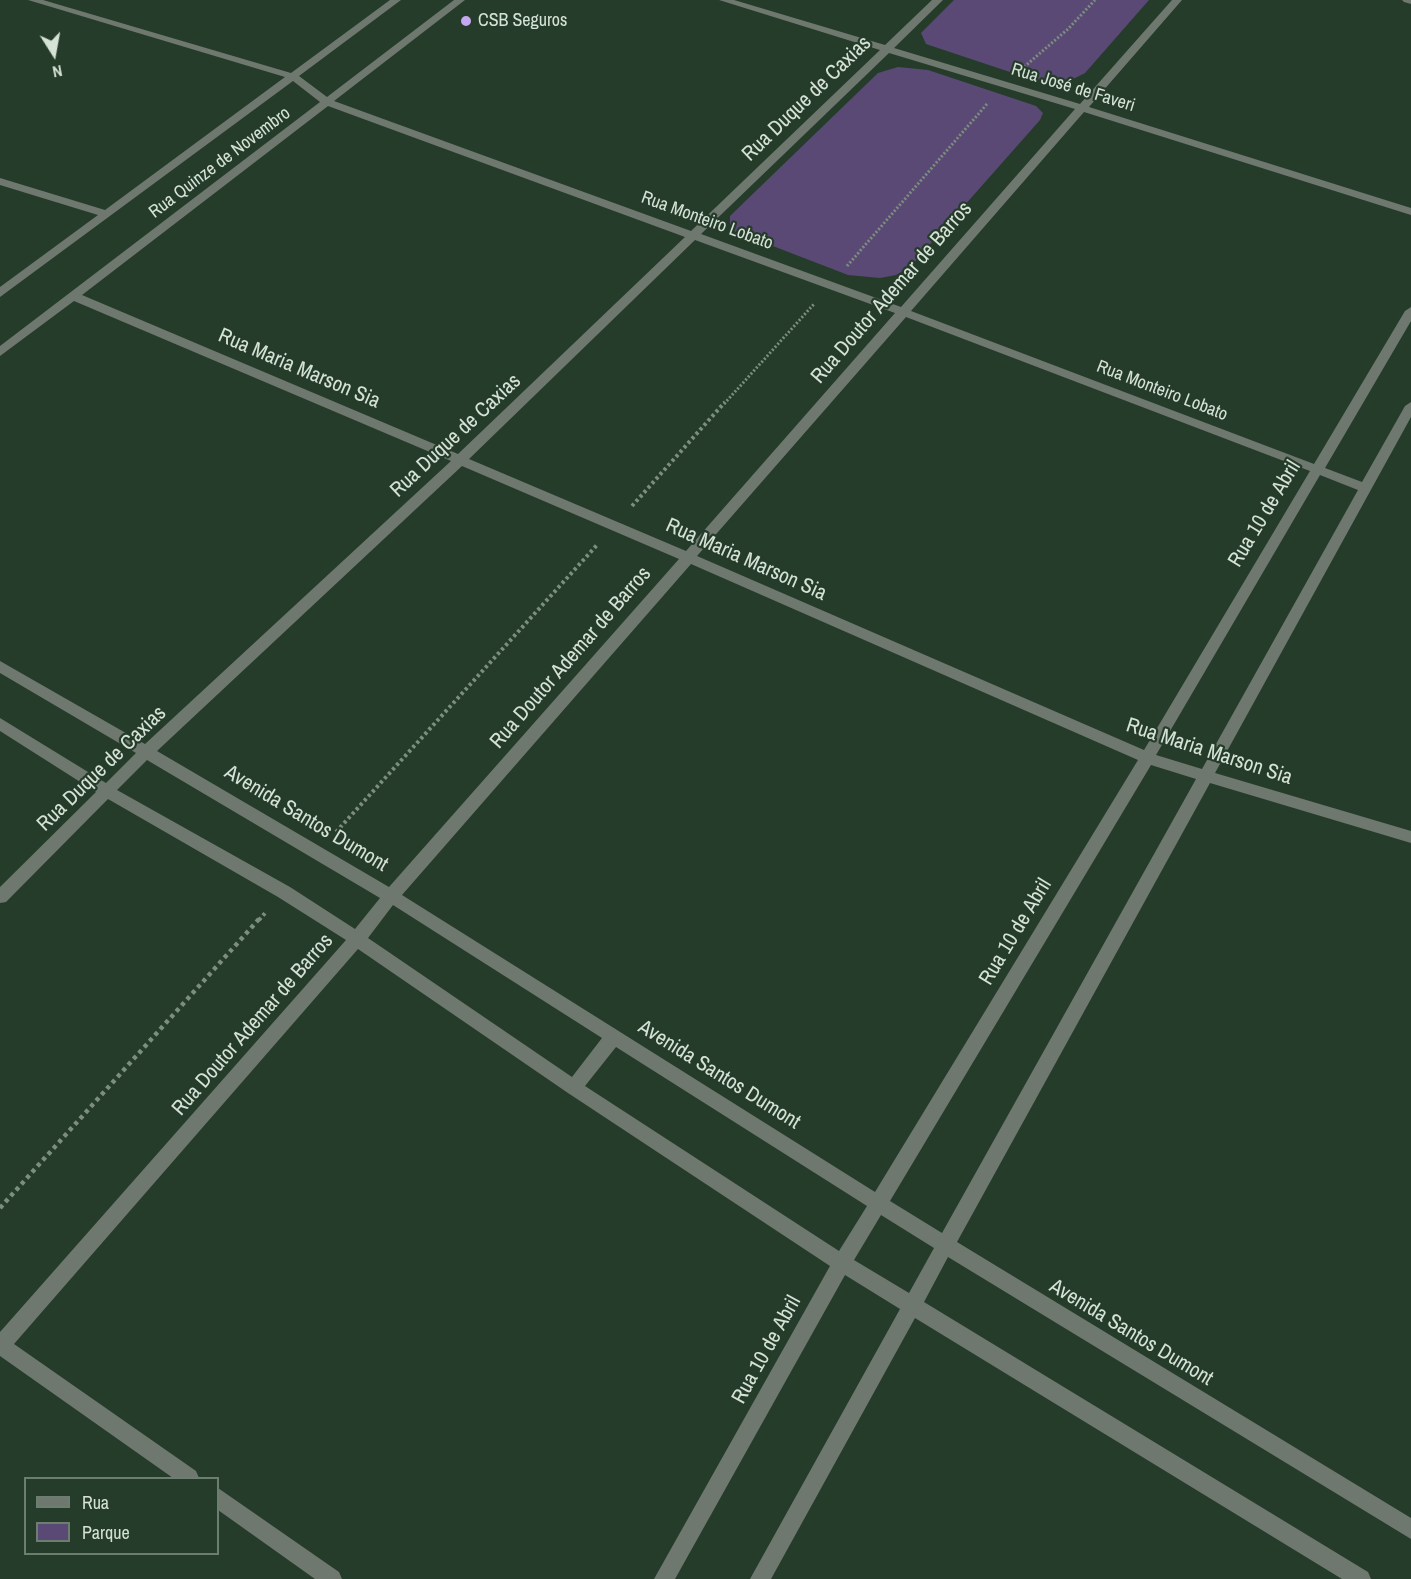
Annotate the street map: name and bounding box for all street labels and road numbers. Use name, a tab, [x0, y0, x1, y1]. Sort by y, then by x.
street label: Rua Duque de Caxias	[737, 31, 877, 167]
street label: Rua José de Faveri	[1009, 59, 1137, 117]
street label: Rua Quinze de Novembro	[145, 103, 295, 223]
street label: Rua Monteiro Lobato	[638, 187, 776, 255]
street label: Rua Doutor Ademar de Barros	[806, 197, 978, 389]
street label: Rua Maria Marson Sia	[214, 324, 384, 414]
street label: Rua Monteiro Lobato	[1093, 356, 1231, 426]
street label: Rua Duque de Caxias	[385, 369, 527, 503]
street label: Rua 10 de Abril	[1223, 456, 1307, 572]
street label: Rua Maria Marson Sia	[662, 513, 830, 607]
street label: Rua Doutor Ademar de Barros	[485, 562, 657, 754]
street label: Rua Duque de Caxias	[32, 701, 172, 837]
street label: Rua Maria Marson Sia	[1123, 713, 1295, 791]
street label: Avenida Santos Dumont	[220, 760, 392, 878]
street label: Rua 10 de Abril	[974, 874, 1058, 990]
street label: Rua Doutor Ademar de Barros	[167, 929, 339, 1121]
street label: Avenida Santos Dumont	[633, 1015, 805, 1135]
street label: Avenida Santos Dumont	[1045, 1274, 1217, 1392]
street label: Rua 10 de Abril	[727, 1292, 807, 1408]

